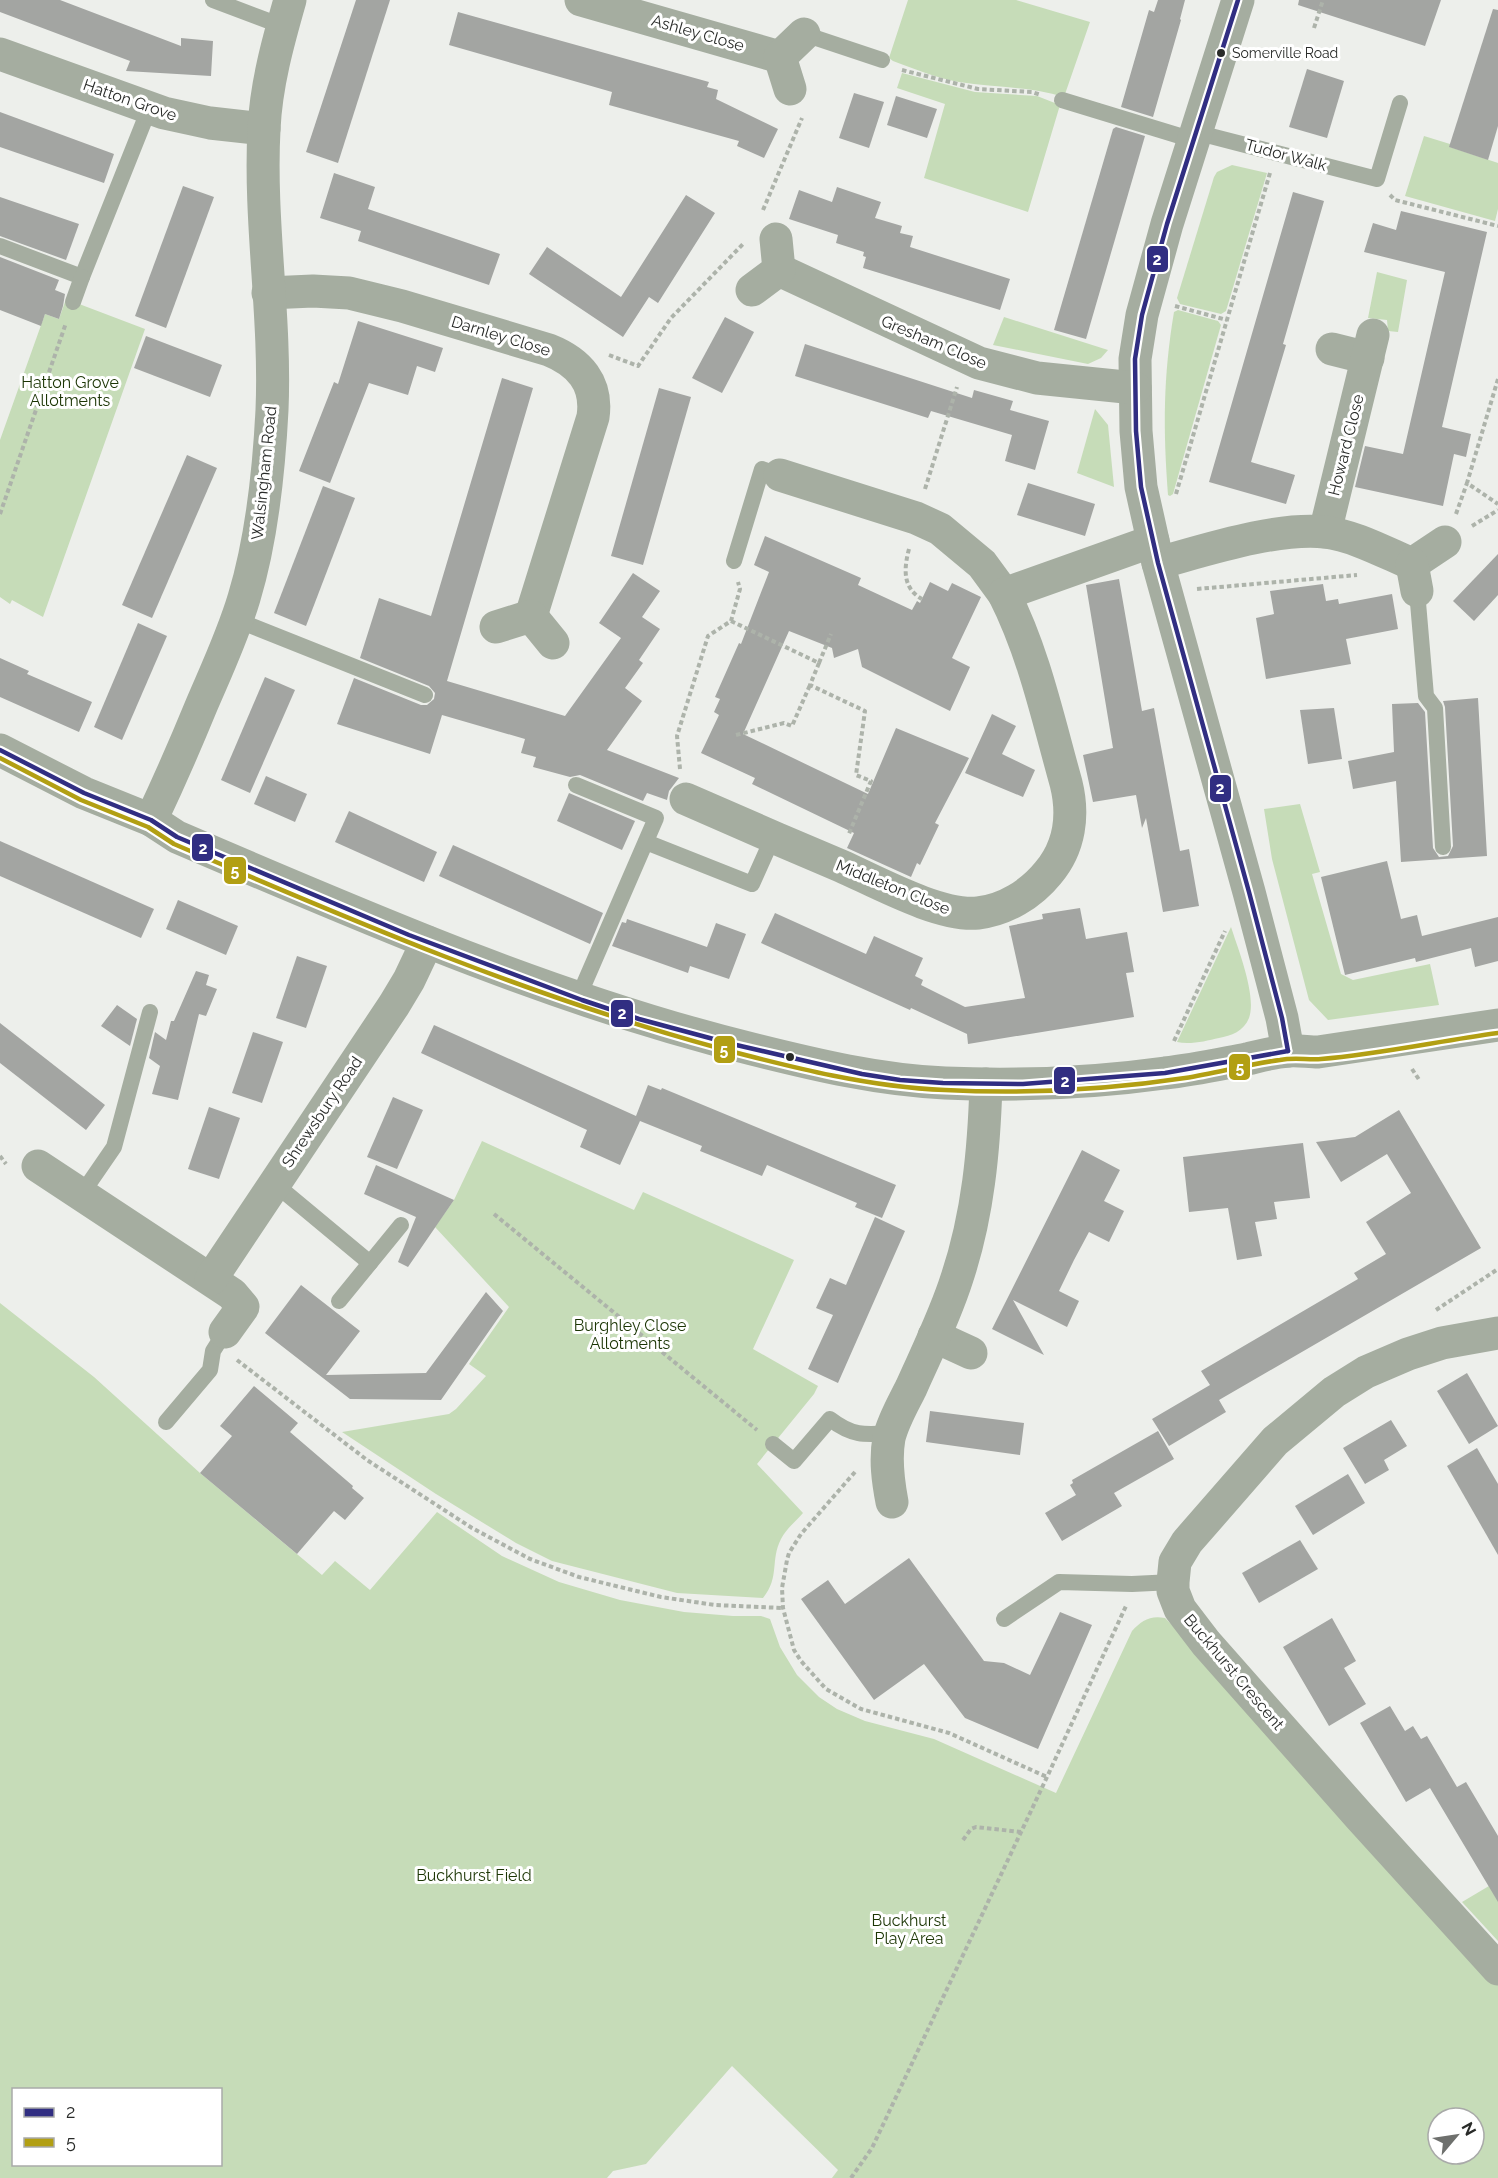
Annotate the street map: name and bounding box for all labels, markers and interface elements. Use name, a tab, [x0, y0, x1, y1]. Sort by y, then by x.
street label: Ashley Close	[649, 11, 747, 55]
place label: Somerville Road	[1232, 45, 1338, 61]
marker: Somerville Road	[1215, 47, 1227, 59]
street label: Hatton Grove	[81, 75, 179, 125]
street label: Tudor Walk	[1243, 135, 1329, 175]
line badge: 2	[1146, 245, 1169, 273]
text: 2	[1152, 250, 1162, 269]
street label: Gresham Close	[878, 311, 990, 373]
street label: Darnley Close	[449, 312, 553, 360]
park label: Hatton Grove Allotments	[21, 373, 119, 410]
street label: Howard Close	[1324, 392, 1368, 498]
street label: Walsingham Road	[248, 405, 280, 541]
line badge: 2	[1209, 774, 1232, 803]
text: 2	[1215, 779, 1225, 798]
line badge: 2	[191, 833, 214, 862]
text: 2	[198, 839, 208, 858]
street label: Middleton Close	[833, 855, 953, 919]
line badge: 5	[223, 856, 247, 885]
text: 5	[231, 861, 240, 880]
line badge: 2	[610, 999, 634, 1028]
text: 2	[617, 1004, 627, 1023]
line badge: 5	[713, 1035, 736, 1064]
text: 5	[720, 1040, 729, 1059]
unlabelled marker	[784, 1051, 796, 1063]
street label: Shrewsbury Road	[278, 1053, 366, 1171]
line badge: 5	[1228, 1053, 1251, 1081]
text: 5	[1236, 1058, 1245, 1077]
line badge: 2	[1053, 1066, 1076, 1095]
text: 2	[1060, 1072, 1070, 1091]
park label: Burghley Close Allotments	[574, 1316, 686, 1353]
street label: Buckhurst Crescent	[1180, 1610, 1288, 1734]
park label: Buckhurst Field	[416, 1866, 532, 1885]
park label: Buckhurst Play Area	[872, 1911, 947, 1948]
legend	[12, 2088, 222, 2166]
text: 2	[66, 2101, 75, 2122]
north arrow	[1426, 2106, 1486, 2166]
text: N	[1457, 2119, 1480, 2139]
text: 5	[66, 2131, 76, 2152]

